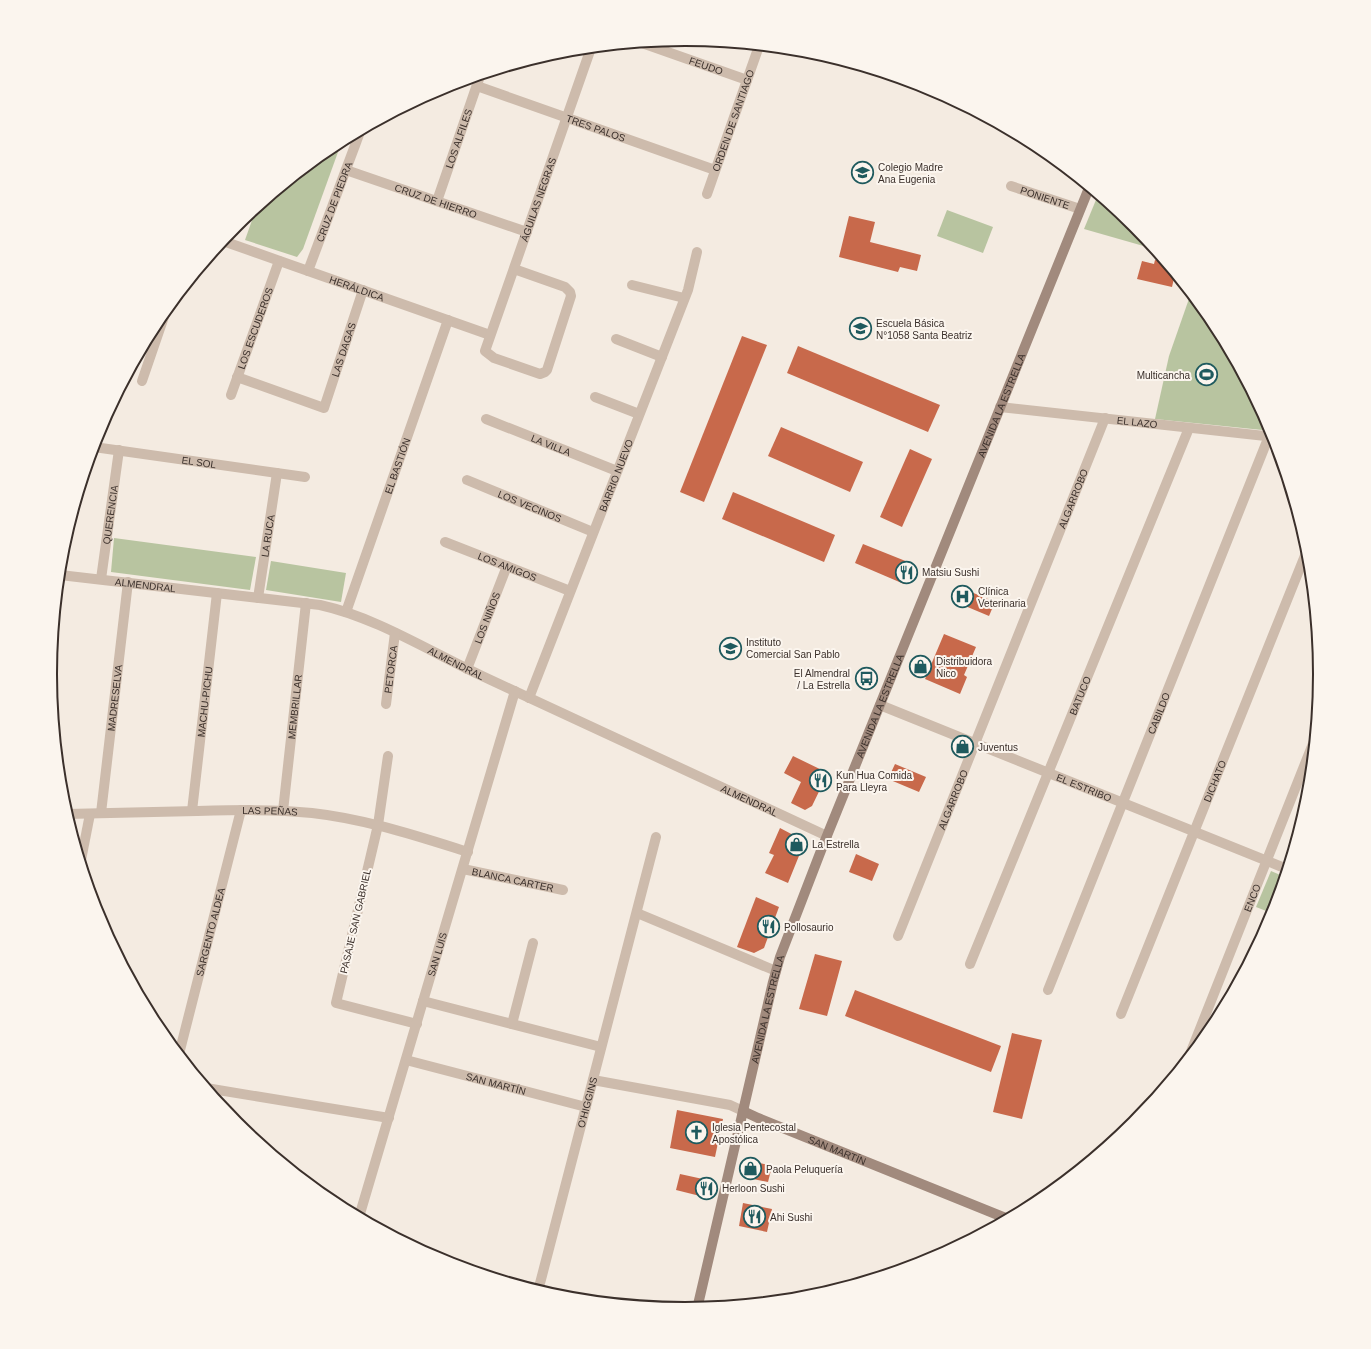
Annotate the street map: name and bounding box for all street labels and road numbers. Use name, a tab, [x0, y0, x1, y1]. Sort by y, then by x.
street label: FEUDO	[688, 55, 725, 77]
street label: ORDEN DE SANTIAGO	[710, 68, 756, 173]
street label: LOS ALFILES	[444, 107, 474, 170]
street label: TRES PALOS	[565, 113, 627, 144]
street label: ÁGUILAS NEGRAS	[518, 156, 558, 243]
street label: CRUZ DE PIEDRA	[314, 160, 354, 243]
street label: CRUZ DE HIERRO	[393, 182, 478, 221]
street label: PONIENTE	[1019, 185, 1071, 211]
street label: HERÁLDICA	[328, 274, 386, 303]
street label: LOS ESCUDEROS	[236, 286, 275, 371]
street label: LAS DAGAS	[330, 321, 358, 378]
street label: AVENIDA LA ESTRELLA	[976, 352, 1028, 459]
street label: EL LAZO	[1116, 415, 1158, 430]
street label: LA VILLA	[529, 432, 573, 458]
street label: EL BASTIÓN	[383, 436, 412, 495]
street label: BARRIO NUEVO	[597, 438, 635, 513]
street label: EL SOL	[181, 455, 217, 470]
street label: ALGARROBO	[1056, 467, 1090, 530]
street label: QUERENCIA	[101, 484, 120, 545]
street label: LOS VECINOS	[496, 488, 563, 525]
street label: LA RUCA	[259, 513, 277, 558]
street label: LOS AMIGOS	[476, 550, 539, 584]
street label: ALMENDRAL	[114, 576, 177, 594]
street label: LOS NIÑOS	[472, 590, 502, 645]
street label: PETORCA	[382, 644, 399, 694]
street label: ALMENDRAL	[426, 645, 486, 682]
street label: AVENIDA LA ESTRELLA	[854, 652, 906, 759]
street label: MADRESELVA	[106, 664, 124, 732]
street label: MACHU-PICHU	[196, 666, 215, 738]
street label: MEMBRILLAR	[286, 674, 304, 740]
street label: BATUCO	[1067, 674, 1093, 717]
street label: CABILDO	[1146, 691, 1172, 736]
street label: DICHATO	[1202, 759, 1228, 804]
street label: ALGARROBO	[936, 768, 970, 831]
street label: EL ESTRIBO	[1055, 772, 1113, 804]
street label: ALMENDRAL	[719, 783, 780, 819]
street label: LAS PEÑAS	[242, 805, 298, 818]
street label: BLANCA CARTER	[471, 866, 555, 894]
street label: PASAJE SAN GABRIEL	[338, 867, 373, 975]
street label: ENCO	[1242, 882, 1263, 913]
street label: SARGENTO ALDEA	[194, 886, 227, 977]
street label: SAN LUIS	[426, 931, 449, 978]
street label: AVENIDA LA ESTRELLA	[749, 954, 786, 1064]
street label: SAN MARTÍN	[465, 1071, 527, 1097]
street label: O'HIGGINS	[576, 1076, 599, 1129]
street label: SAN MARTÍN	[806, 1134, 868, 1167]

